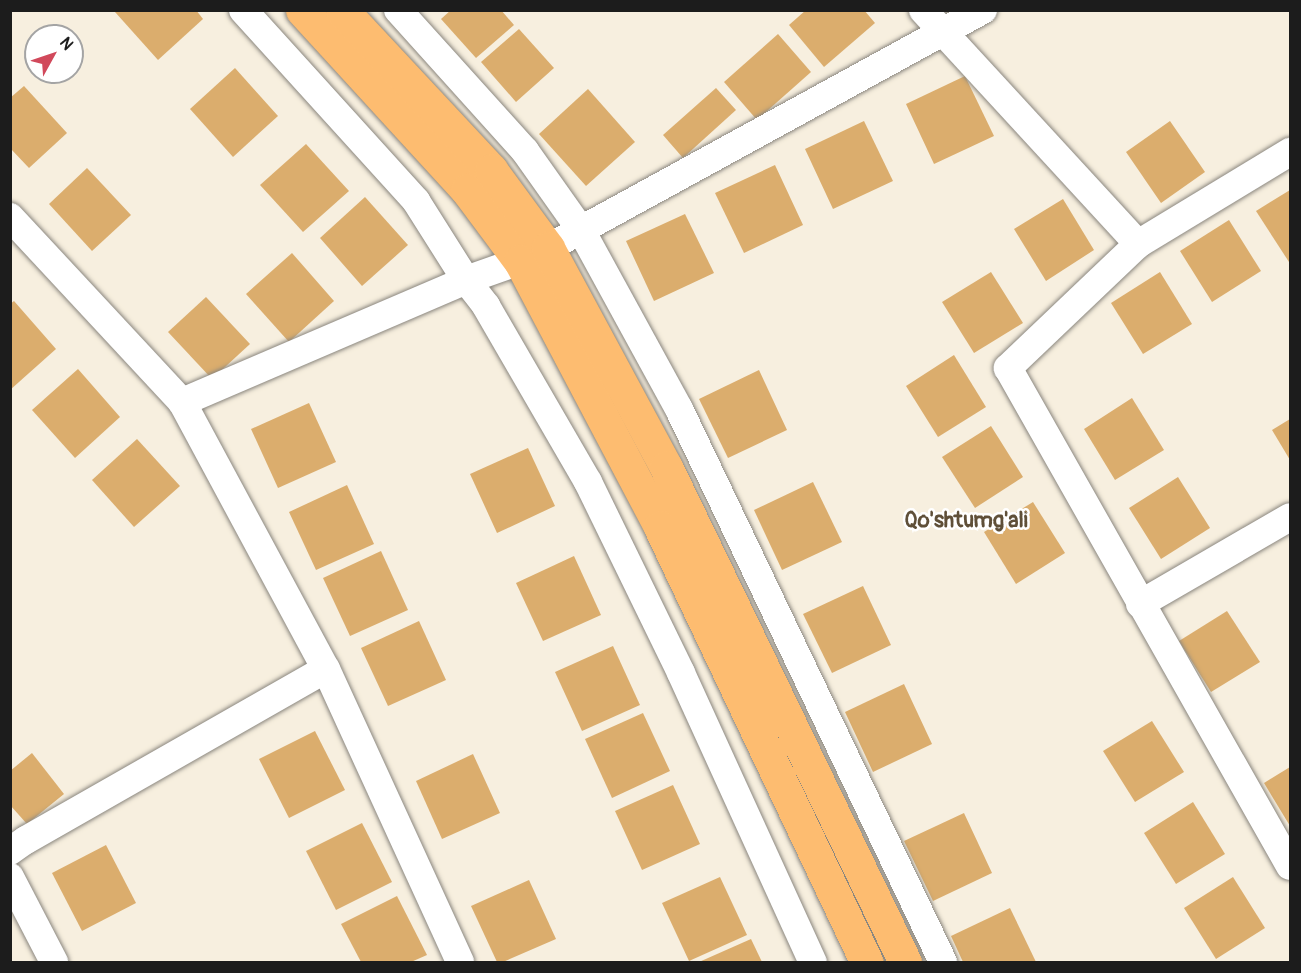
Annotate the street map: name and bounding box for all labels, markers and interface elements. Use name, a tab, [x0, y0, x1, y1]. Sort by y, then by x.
north arrow	[24, 24, 84, 84]
text: N	[55, 33, 77, 54]
district label: Qo'shtumg'ali	[904, 508, 1028, 534]

